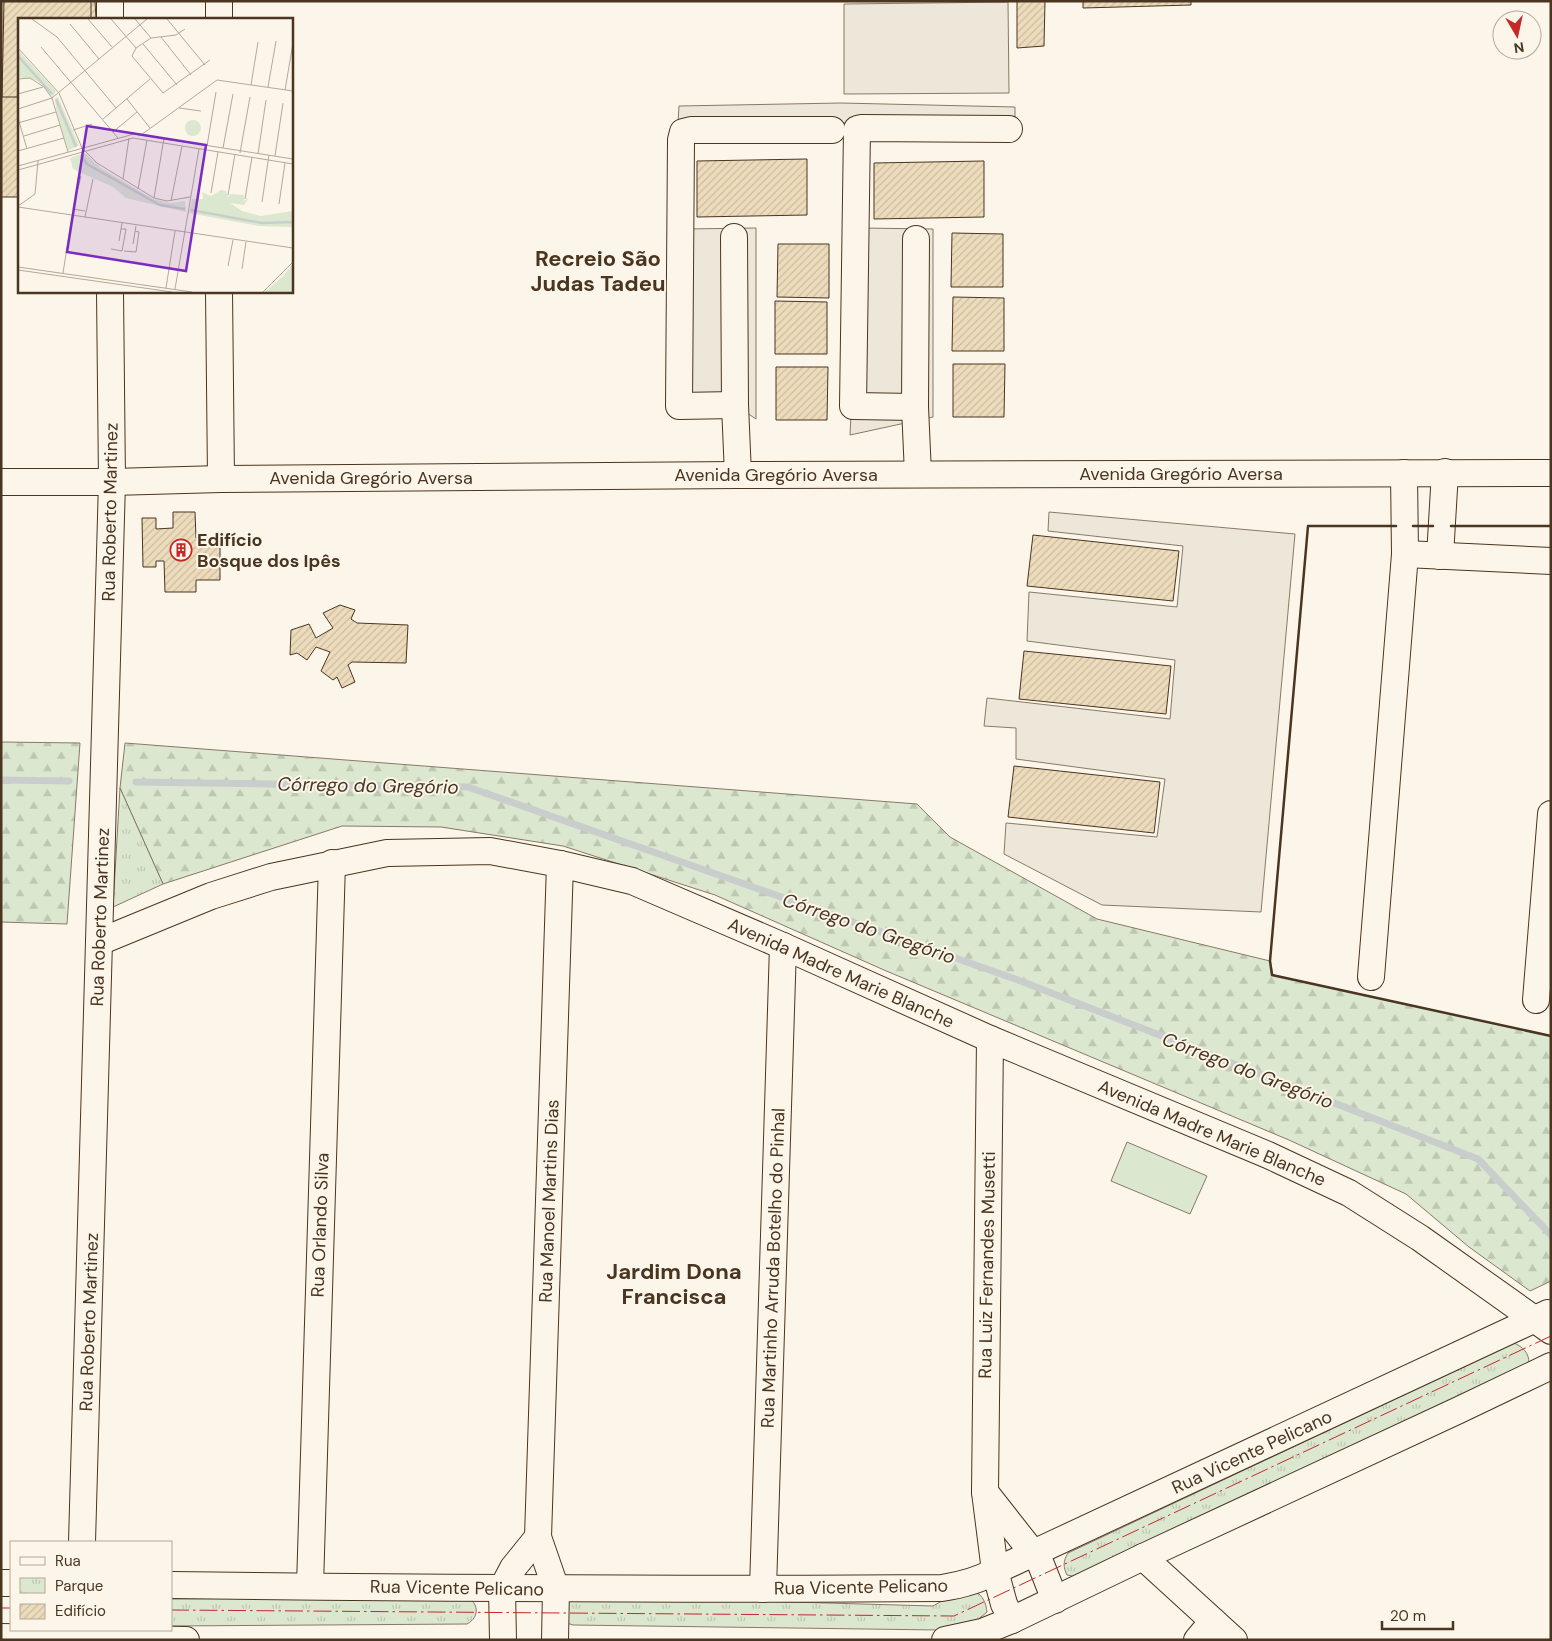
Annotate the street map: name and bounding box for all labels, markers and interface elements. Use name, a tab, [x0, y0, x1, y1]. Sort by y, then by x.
north arrow	[1492, 10, 1542, 60]
inset map	[18, 18, 292, 292]
text: N	[1513, 38, 1525, 58]
district label: Recreio São Judas Tadeu	[531, 244, 665, 298]
street label: Rua Roberto Martinez	[96, 422, 124, 602]
street label: Avenida Gregório Aversa	[1079, 462, 1283, 486]
street label: Avenida Gregório Aversa	[674, 463, 878, 487]
street label: Avenida Gregório Aversa	[269, 466, 473, 490]
place label: Edifício Bosque dos Ipês	[197, 528, 341, 573]
building icon: Edifício Bosque dos Ipês	[169, 538, 193, 562]
water label: Córrego do Gregório	[277, 771, 459, 800]
street label: Rua Roberto Martinez	[85, 827, 115, 1007]
water label: Córrego do Gregório	[779, 887, 959, 970]
street label: Avenida Madre Marie Blanche	[724, 912, 958, 1034]
water label: Córrego do Gregório	[1159, 1026, 1337, 1115]
street label: Avenida Madre Marie Blanche	[1094, 1074, 1330, 1192]
street label: Rua Manoel Martins Dias	[533, 1099, 565, 1303]
street label: Rua Martinho Arruda Botelho do Pinhal	[755, 1108, 791, 1428]
street label: Rua Luiz Fernandes Musetti	[973, 1151, 1001, 1379]
street label: Rua Orlando Silva	[305, 1152, 335, 1298]
street label: Rua Roberto Martinez	[74, 1232, 104, 1412]
district label: Jardim Dona Francisca	[606, 1257, 742, 1311]
street label: Rua Vicente Pelicano	[1168, 1404, 1336, 1500]
legend	[10, 1541, 172, 1631]
text: Rua	[55, 1551, 81, 1571]
street label: Rua Vicente Pelicano	[774, 1573, 948, 1601]
street label: Rua Vicente Pelicano	[370, 1574, 544, 1602]
text: Parque	[55, 1576, 103, 1596]
scale bar	[1382, 1598, 1453, 1630]
text: Edifício	[55, 1601, 106, 1621]
text: 20 m	[1390, 1606, 1426, 1626]

